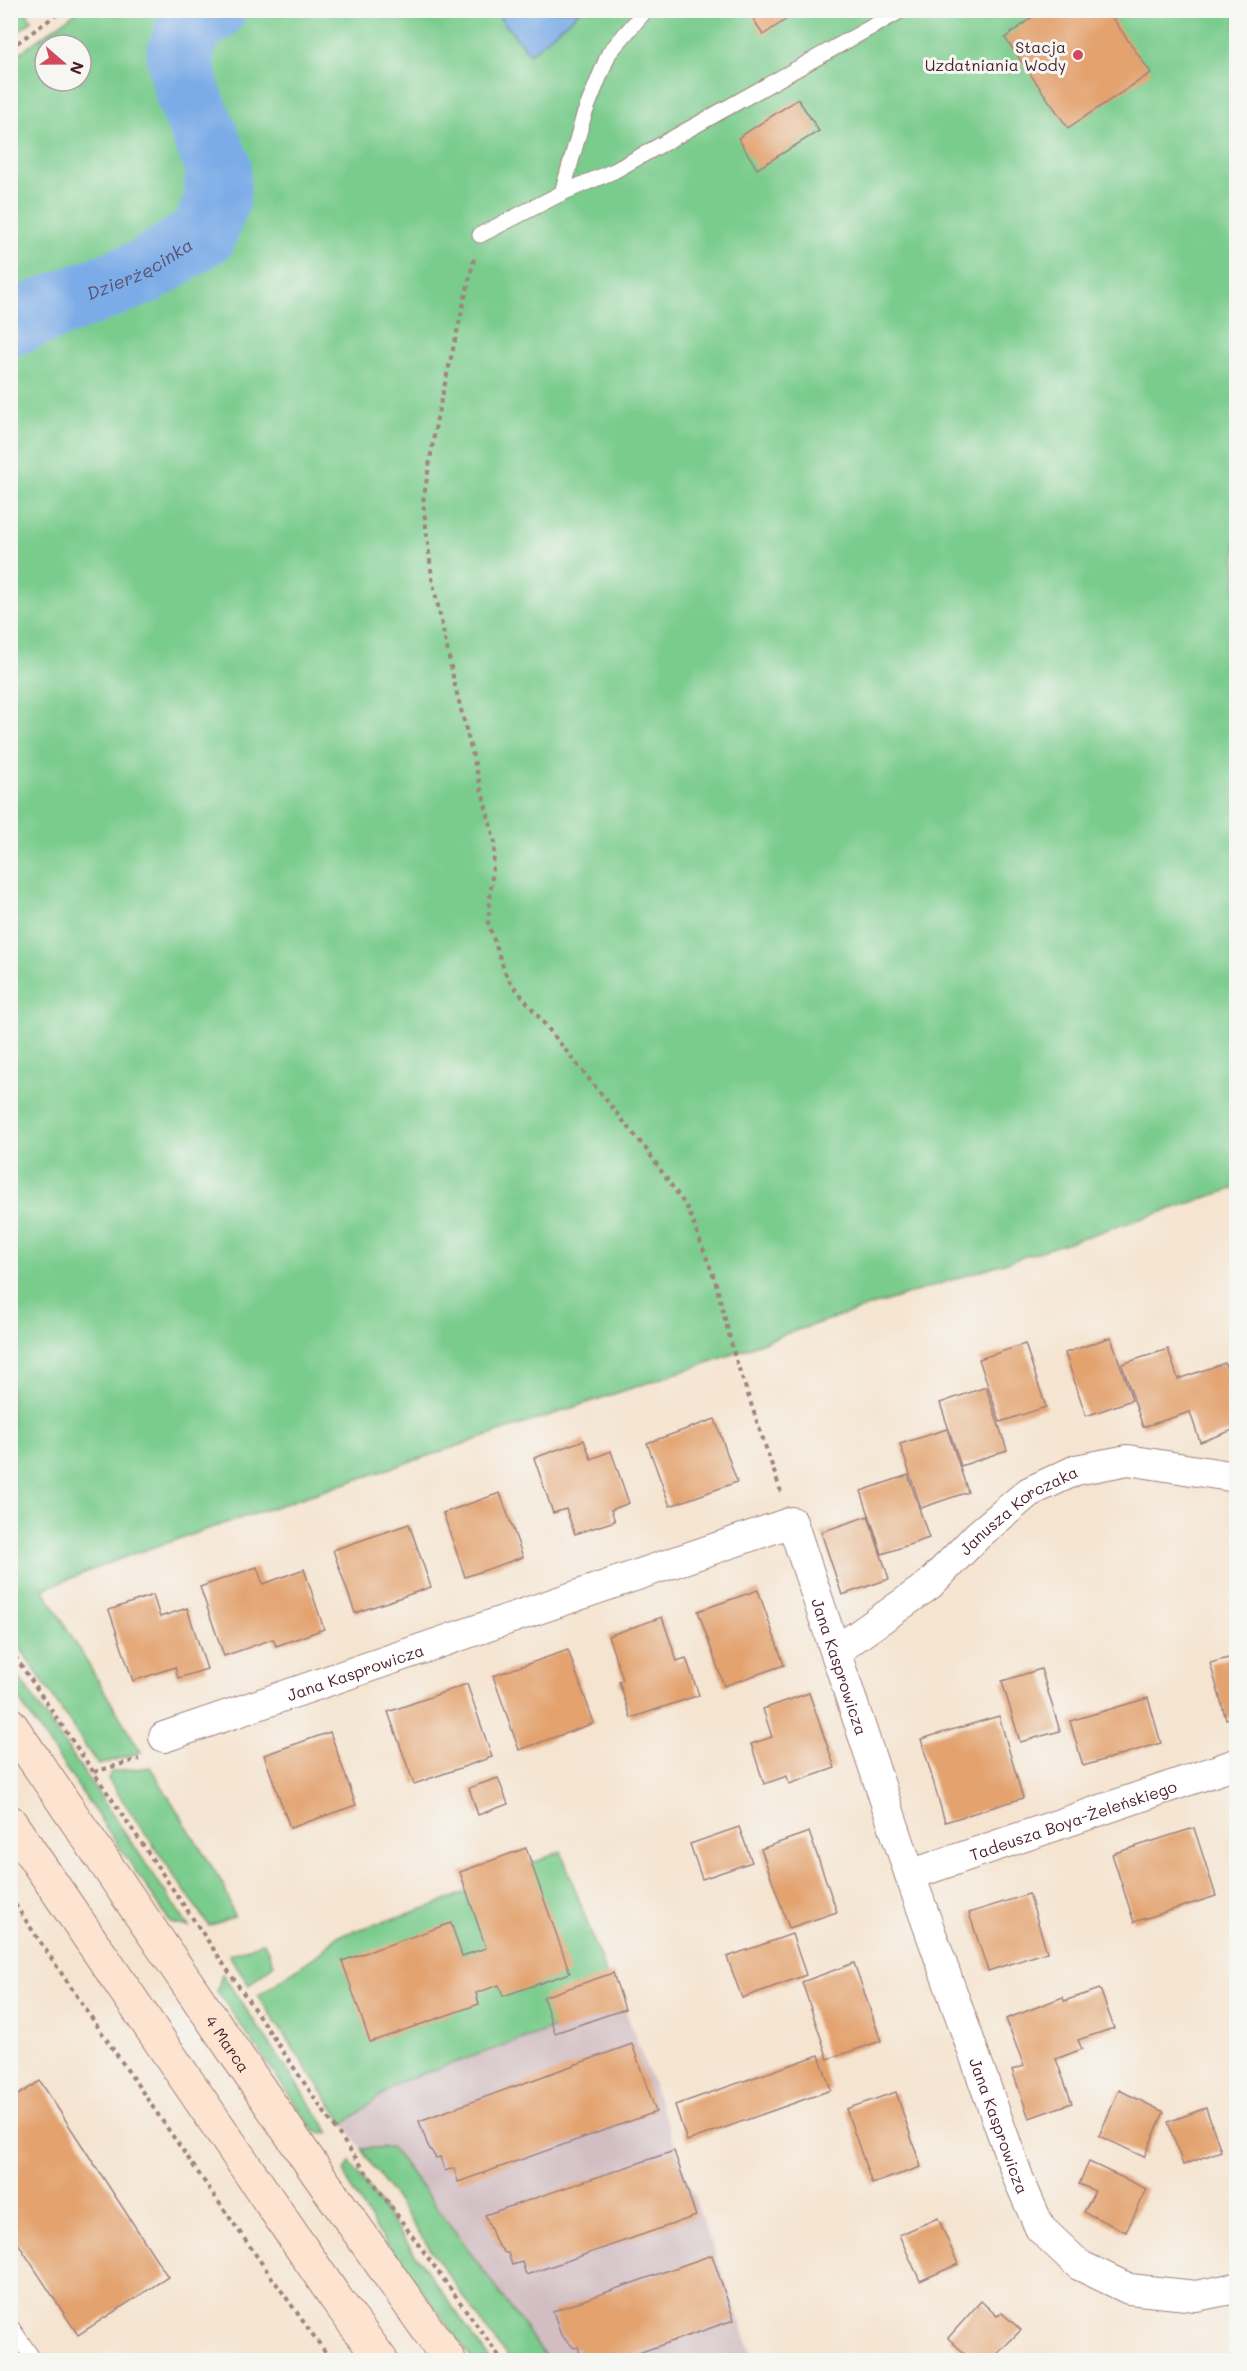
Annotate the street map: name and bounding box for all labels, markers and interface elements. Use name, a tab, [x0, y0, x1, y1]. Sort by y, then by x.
north arrow	[33, 33, 93, 93]
place label: Stacja Uzdatniania Wody	[925, 36, 1066, 75]
marker: Stacja Uzdatniania Wody	[1071, 48, 1085, 62]
text: N	[66, 59, 90, 78]
water label: Dzierżęcinka	[83, 232, 197, 305]
street label: Janusza Korczaka	[954, 1460, 1081, 1559]
street label: Jana Kasprowicza	[808, 1595, 873, 1738]
street label: Jana Kasprowicza	[284, 1638, 426, 1705]
street label: Tadeusza Boya-Żeleńskiego	[967, 1775, 1179, 1865]
street label: 4 Marca	[202, 2011, 255, 2076]
street label: Jana Kasprowicza	[966, 2055, 1034, 2197]

